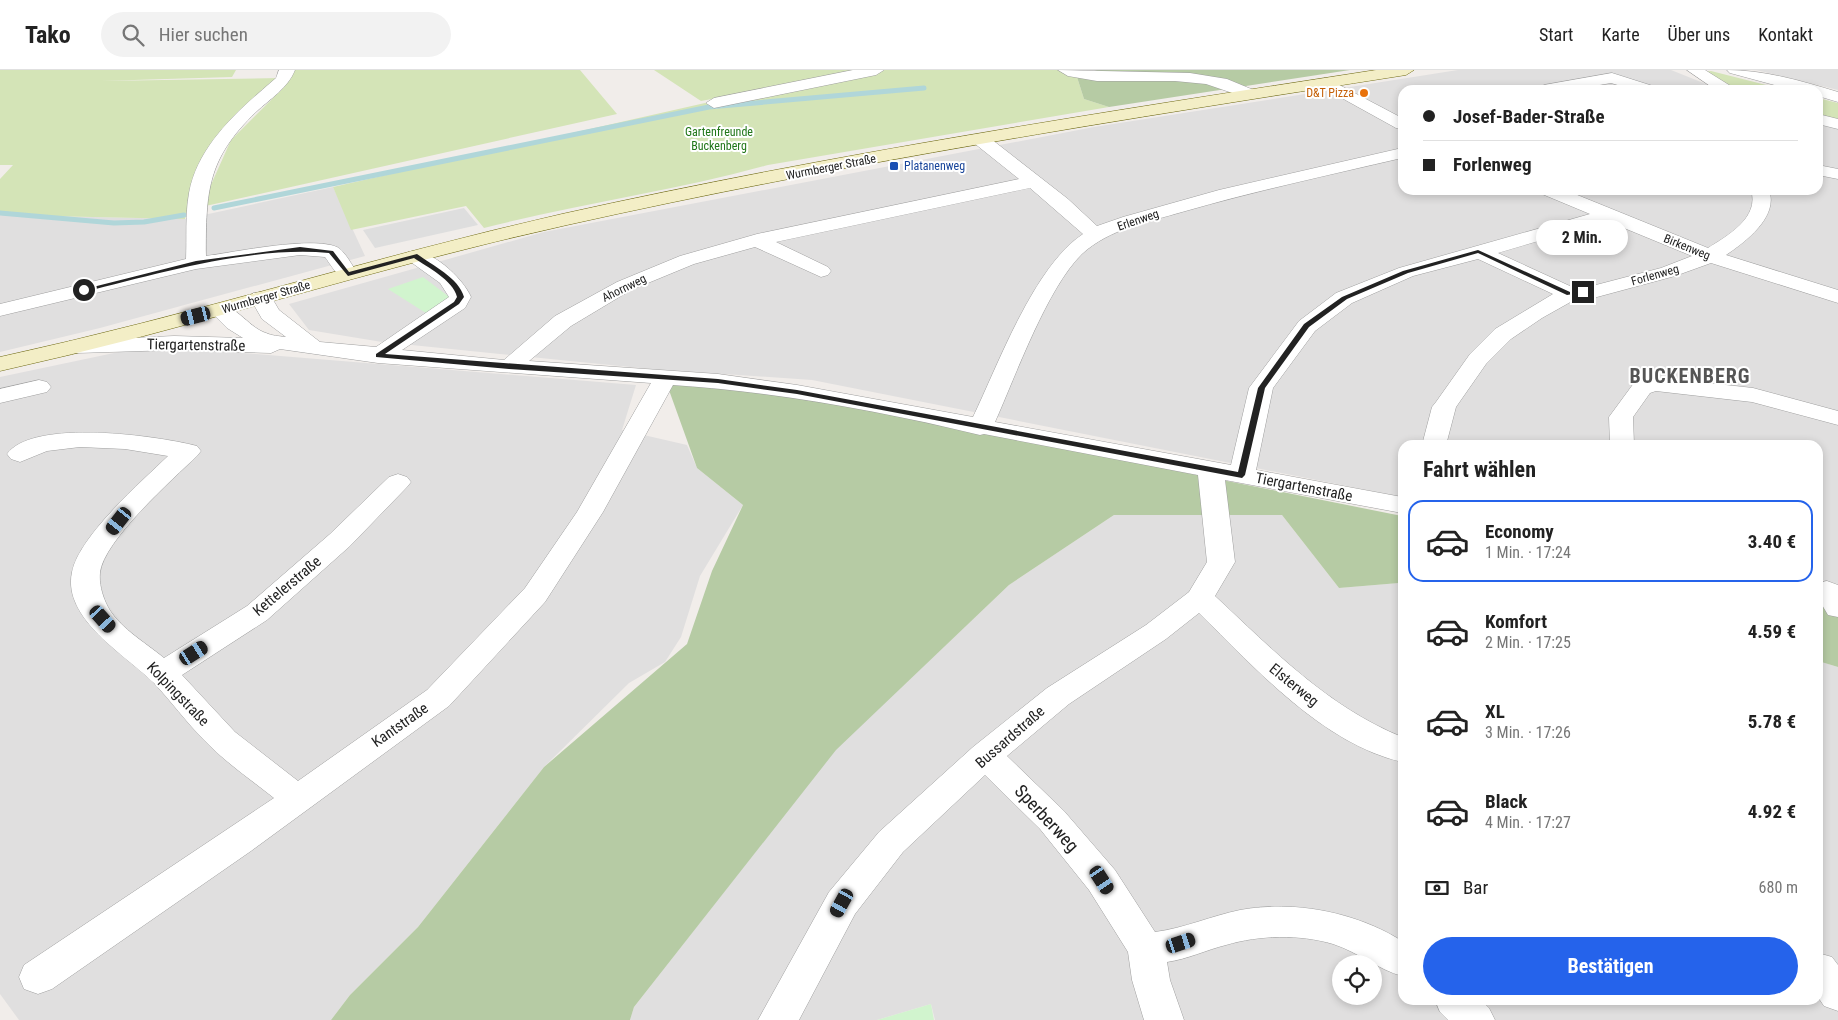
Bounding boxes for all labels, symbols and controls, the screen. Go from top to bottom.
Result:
search box [101,12,451,57]
text: Tako [25,21,71,49]
icon: search [119,21,147,49]
text: Hier suchen [159,23,248,46]
text: Start [1539,24,1573,45]
text: Karte [1601,24,1640,45]
text: Über uns [1668,24,1730,45]
text: Kontakt [1758,24,1813,45]
place label: D&T Pizza [1306,86,1354,100]
marker: D&T Pizza [1358,87,1370,99]
text: Josef-Bader-Straße [1453,105,1605,128]
park label: Gartenfreunde Buckenberg [685,125,753,153]
street label: Wurmberger Straße [785,151,878,183]
text: Forlenweg [1453,153,1532,176]
place label: Platanenweg [904,159,965,173]
marker: Platanenweg [888,160,900,172]
street label: Erlenweg [1115,206,1161,234]
callout: 2 Min. [1537,220,1629,254]
text: 2 Min. [1562,228,1602,247]
street label: Birkenweg [1662,231,1712,263]
street label: Forlenweg [1630,262,1680,288]
street label: Ahornweg [600,271,649,305]
street label: Wurmberger Straße [220,278,312,316]
route start [73,279,95,301]
route end [1572,281,1594,303]
car [179,305,212,327]
street label: Tiergartenstraße [147,335,245,355]
district label: BUCKENBERG [1630,364,1750,388]
text: Fahrt wählen [1423,457,1536,482]
street label: Tiergartenstraße [1254,469,1354,505]
car [103,505,134,537]
icon: car [1425,519,1470,564]
text: Economy [1485,520,1554,543]
text: 3.40 € [1748,530,1796,553]
text: 1 Min. · 17:24 [1485,543,1571,562]
street label: Kettelerstraße [249,552,325,620]
car [87,603,118,635]
icon: car [1425,609,1470,654]
text: Komfort [1485,610,1547,633]
text: 4.59 € [1748,620,1796,643]
text: 2 Min. · 17:25 [1485,633,1571,652]
car [177,639,210,667]
street label: Kolpingstraße [143,658,213,730]
street label: Elsterweg [1266,660,1322,710]
street label: Kantstraße [368,699,432,751]
icon: car [1425,699,1470,744]
text: XL [1485,700,1505,723]
street label: Bussardstraße [972,702,1048,772]
text: 5.78 € [1748,710,1796,733]
text: 3 Min. · 17:26 [1485,723,1571,742]
street label: Sperberweg [1011,780,1083,856]
icon: car [1425,789,1470,834]
text: Black [1485,790,1527,813]
text: 4.92 € [1748,800,1796,823]
text: 4 Min. · 17:27 [1485,813,1571,832]
car [1087,863,1116,897]
icon: cash [1423,874,1451,902]
text: Bar [1463,876,1488,899]
text: 680 m [1759,878,1798,897]
car [828,886,855,920]
car [1164,931,1197,955]
button: Bestätigen [1423,937,1798,995]
map controls [1332,955,1382,1005]
button: locate [1332,955,1382,1005]

